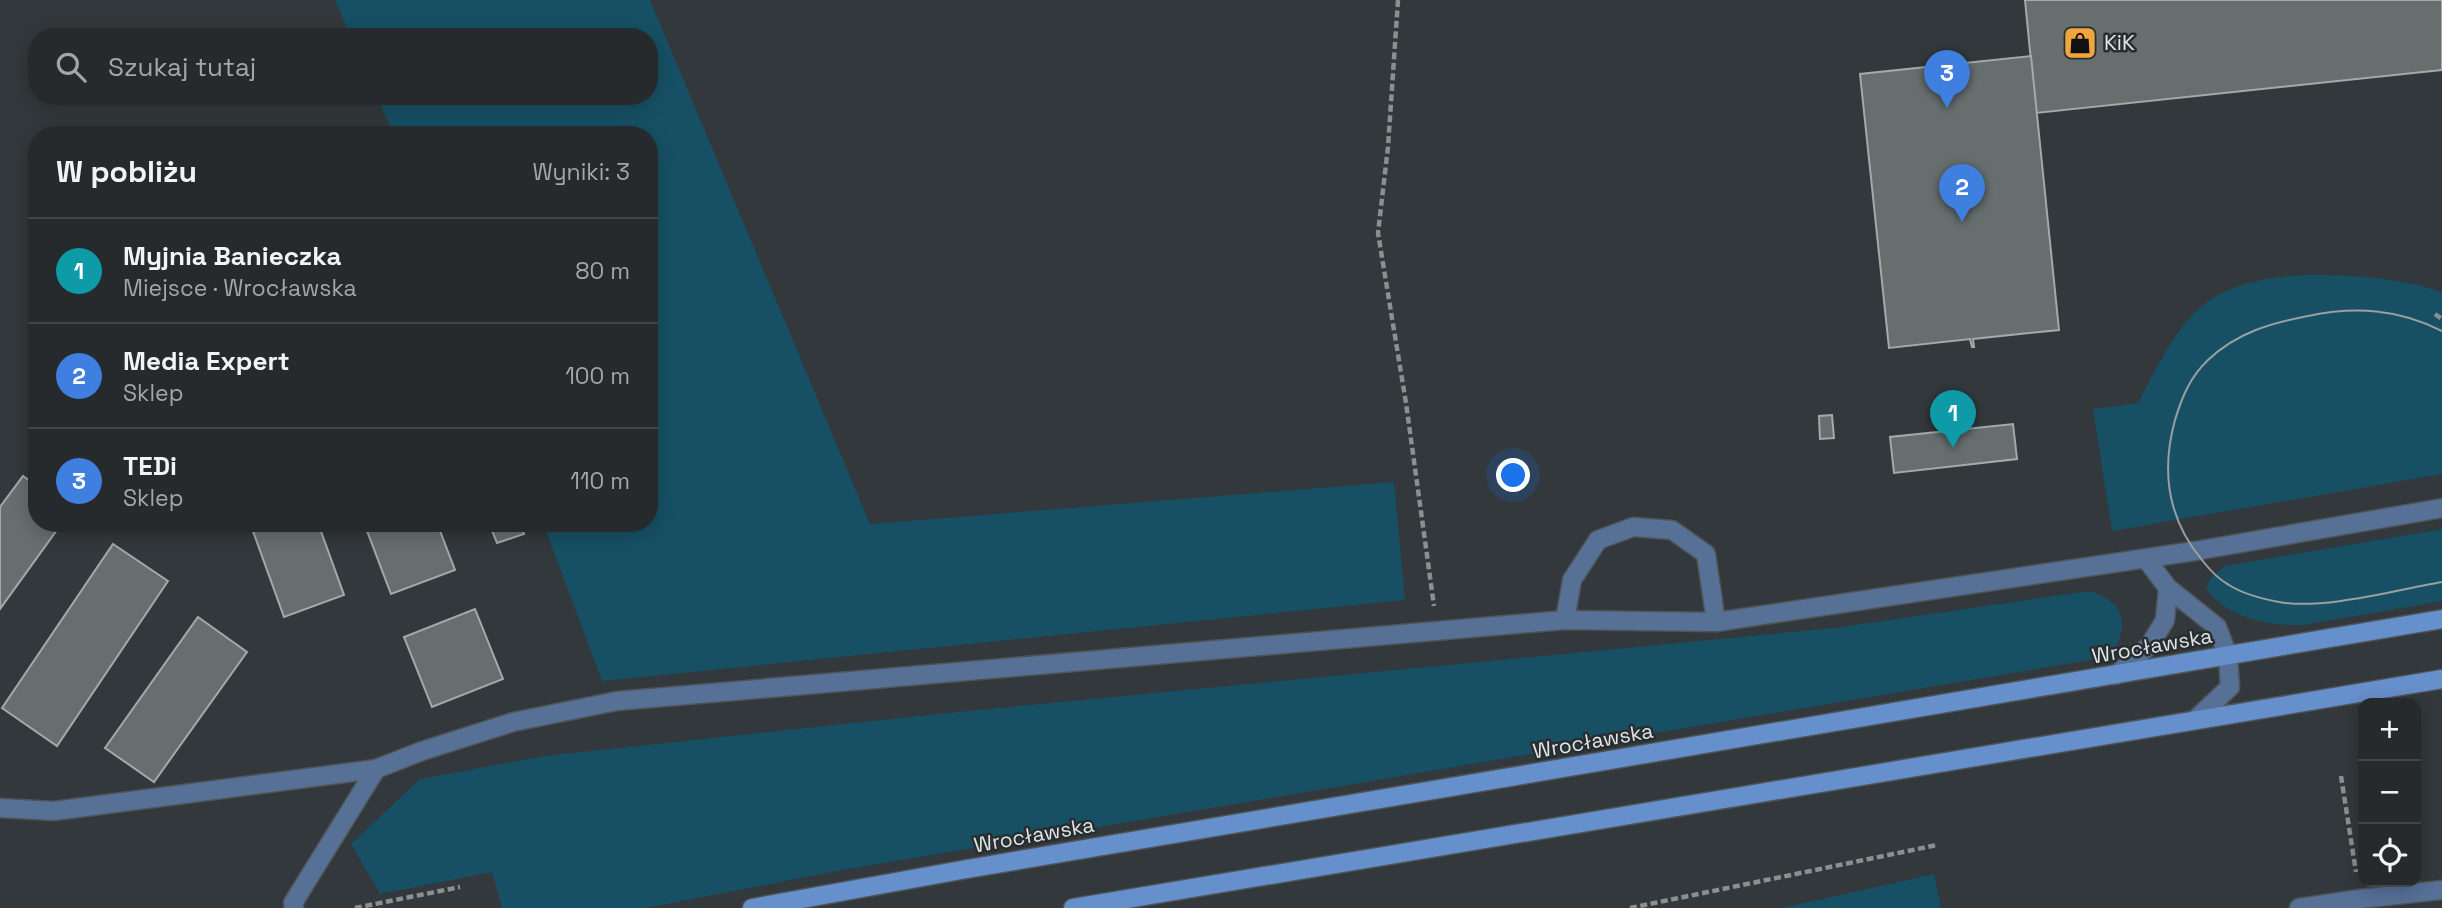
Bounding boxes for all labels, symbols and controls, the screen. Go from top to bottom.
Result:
shop icon: KiK [2061,24,2099,62]
search box [28,28,658,105]
place label: KiK [2104,29,2135,56]
icon: search [52,48,90,86]
text: Szukaj tutaj [108,50,256,84]
pin: 3 [1924,50,1970,108]
text: W pobliżu [56,152,197,191]
text: Wyniki: 3 [532,157,630,187]
pin: 2 [1939,164,1985,222]
text: Myjnia Banieczka [123,239,342,273]
text: 1 [74,256,84,286]
text: 80 m [575,256,630,286]
text: Miejsce · Wrocławska [123,273,357,303]
text: Media Expert [123,344,290,378]
text: 2 [72,361,86,391]
text: 100 m [565,361,630,391]
text: Sklep [123,378,184,408]
pin: 1 [1930,390,1976,448]
text: TEDi [123,449,177,483]
your location [1496,458,1530,492]
text: 3 [72,466,86,496]
text: 110 m [570,466,630,496]
text: Sklep [123,483,184,513]
street label: Wrocławska [2090,622,2214,669]
map controls [2358,698,2421,887]
button: + [2358,698,2421,761]
street label: Wrocławska [1531,717,1655,764]
button: − [2358,761,2421,824]
street label: Wrocławska [972,811,1096,858]
button: locate [2358,824,2421,887]

